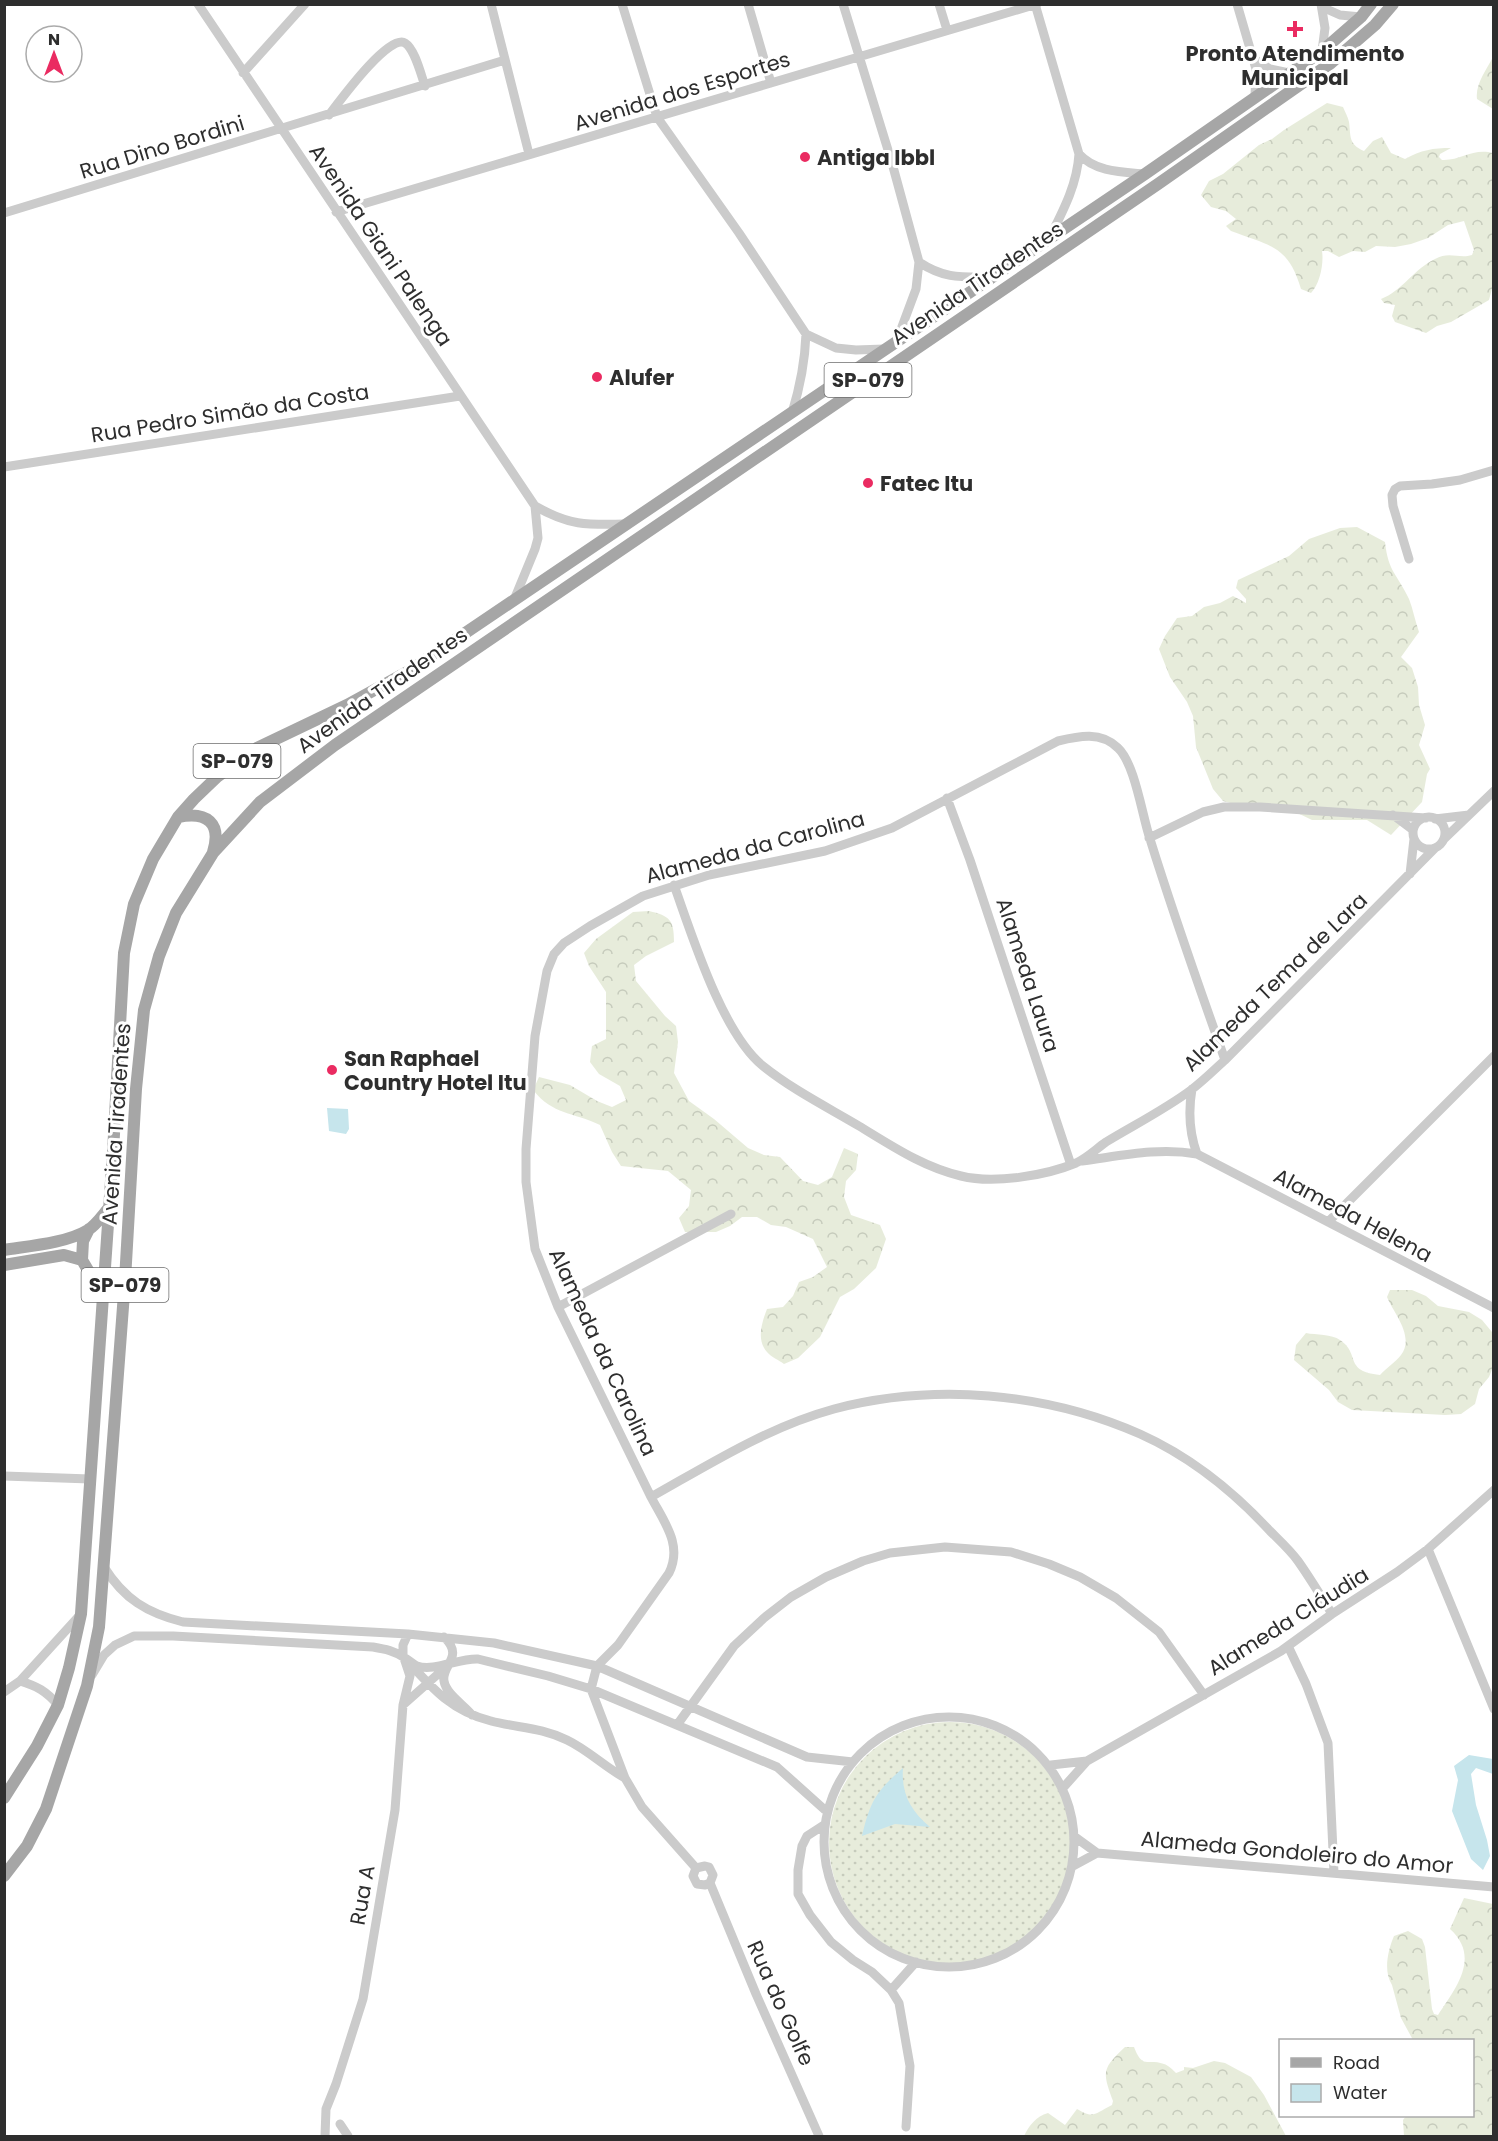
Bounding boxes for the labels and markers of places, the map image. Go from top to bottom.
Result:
marker: Pronto Atendimento Municipal [1286,20,1304,38]
place label: Pronto Atendimento Municipal [1186,39,1404,92]
place label: Antiga Ibbl [817,143,935,172]
marker: Antiga Ibbl [798,150,812,164]
place label: Alufer [609,363,674,392]
marker: Alufer [590,370,604,384]
place label: Fatec Itu [880,469,973,498]
marker: Fatec Itu [861,476,875,490]
place label: San Raphael Country Hotel Itu [344,1044,527,1097]
marker: San Raphael Country Hotel Itu [325,1063,339,1077]

